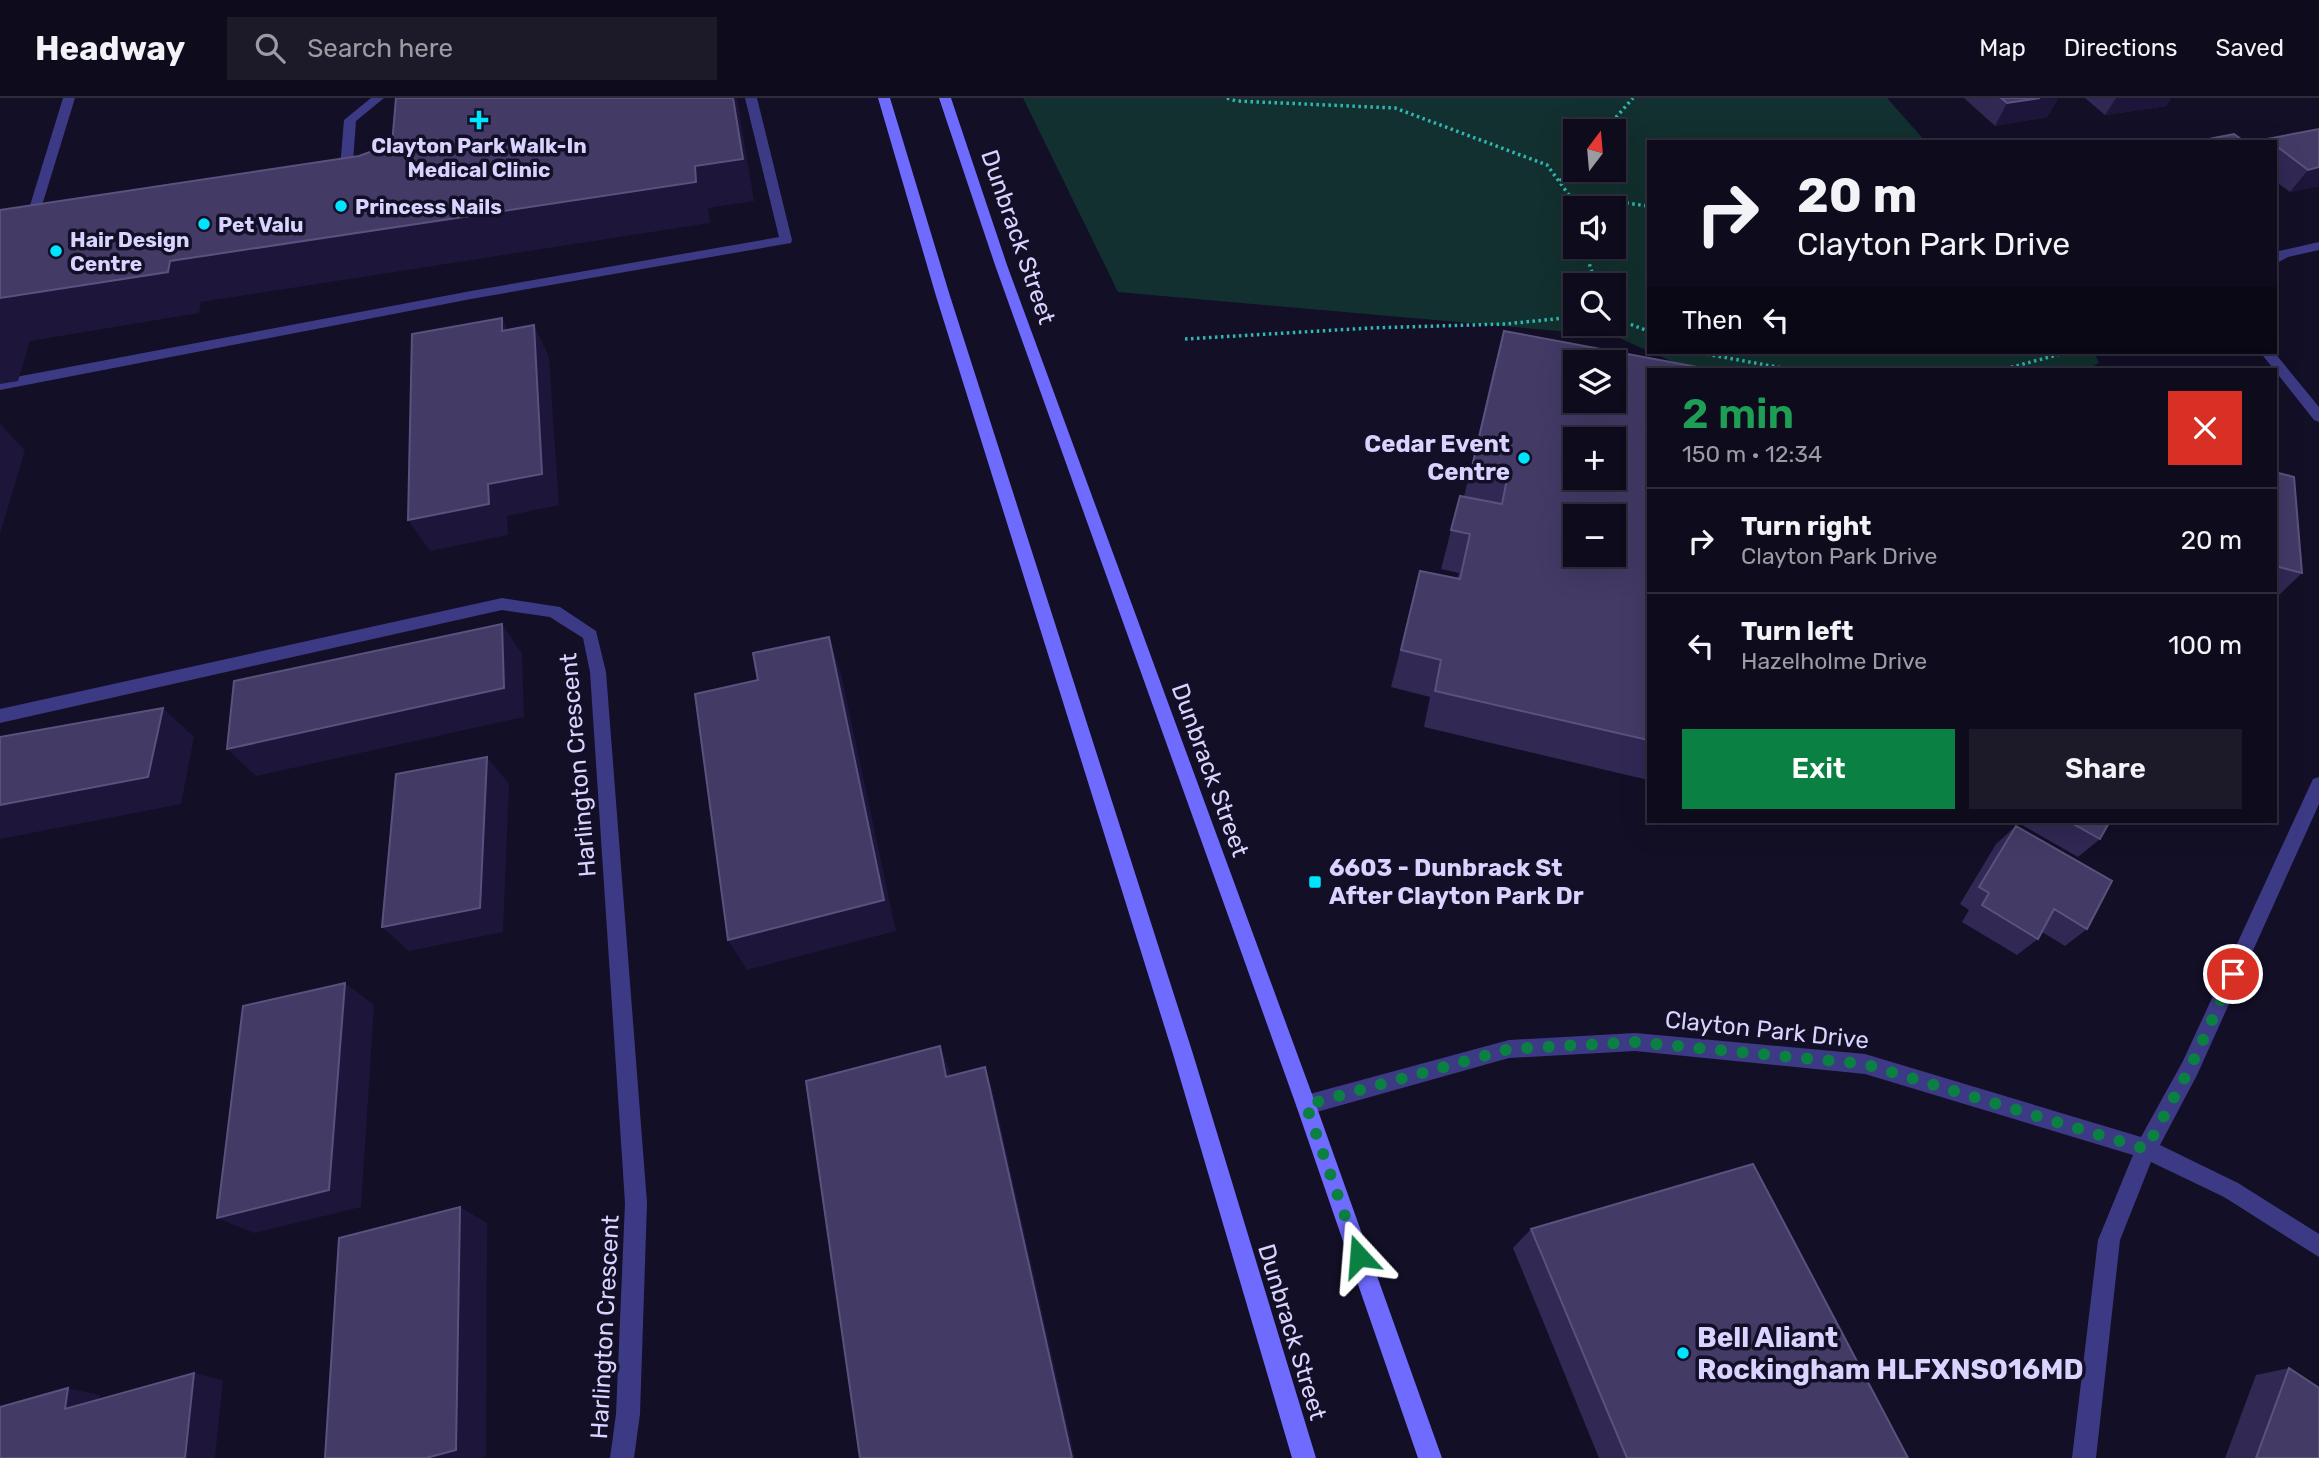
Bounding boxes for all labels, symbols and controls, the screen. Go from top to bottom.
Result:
search box [227,17,717,80]
text: Headway [35,29,185,68]
icon: search [251,29,289,67]
text: Search here [307,33,453,64]
text: Map [1979,34,2026,62]
text: Directions [2064,34,2177,62]
text: Saved [2215,34,2284,62]
marker: Clayton Park Walk-In Medical Clinic [469,110,489,130]
north arrow [1563,119,1626,182]
map controls [1563,119,1626,567]
place label: Clayton Park Walk-In Medical Clinic [371,133,587,182]
street label: Dunbrack Street [975,146,1061,328]
text: 20 m [1797,166,1918,224]
icon: right [1682,168,1773,259]
place label: Princess Nails [355,194,502,219]
button: sound [1563,196,1626,259]
marker: Princess Nails [333,198,349,214]
place label: Pet Valu [218,212,303,237]
marker: Pet Valu [196,216,212,232]
text: Clayton Park Drive [1797,225,2070,263]
place label: Hair Design Centre [70,227,190,276]
marker: Hair Design Centre [48,243,64,259]
button: search [1563,273,1626,336]
icon: left [1757,301,1795,339]
text: Then [1682,305,1743,336]
button: layers [1563,350,1626,413]
text: 2 min [1682,389,1794,439]
button: close [2168,391,2242,465]
button: + [1563,427,1626,490]
place label: Cedar Event Centre [1364,430,1510,486]
text: 150 m · 12:34 [1682,440,1822,468]
marker: Cedar Event Centre [1516,450,1532,466]
button: − [1563,504,1626,567]
text: Turn right [1741,511,1871,542]
icon: right [1682,522,1720,560]
text: 20 m [2181,525,2242,556]
text: Clayton Park Drive [1741,542,1937,570]
text: Turn left [1741,616,1853,647]
icon: left [1682,627,1720,665]
text: 100 m [2168,630,2242,661]
text: Hazelholme Drive [1741,647,1927,675]
street label: Harlington Crescent [554,652,602,878]
street label: Dunbrack Street [1166,679,1254,861]
button: Exit [1682,729,1955,809]
button: Share [1969,729,2242,809]
place label: 6603 - Dunbrack St After Clayton Park Dr [1329,854,1584,910]
marker: 6603 - Dunbrack St After Clayton Park Dr [1307,874,1323,890]
pin [2203,944,2263,1004]
icon: arrive [2214,955,2252,993]
street label: Clayton Park Drive [1664,1005,1870,1055]
street label: Harlington Crescent [585,1214,625,1440]
position arrow [1322,1219,1396,1293]
street label: Dunbrack Street [1252,1241,1332,1423]
place label: Bell Aliant Rockingham HLFXNS016MD [1697,1321,2084,1386]
marker: Bell Aliant Rockingham HLFXNS016MD [1675,1345,1691,1361]

